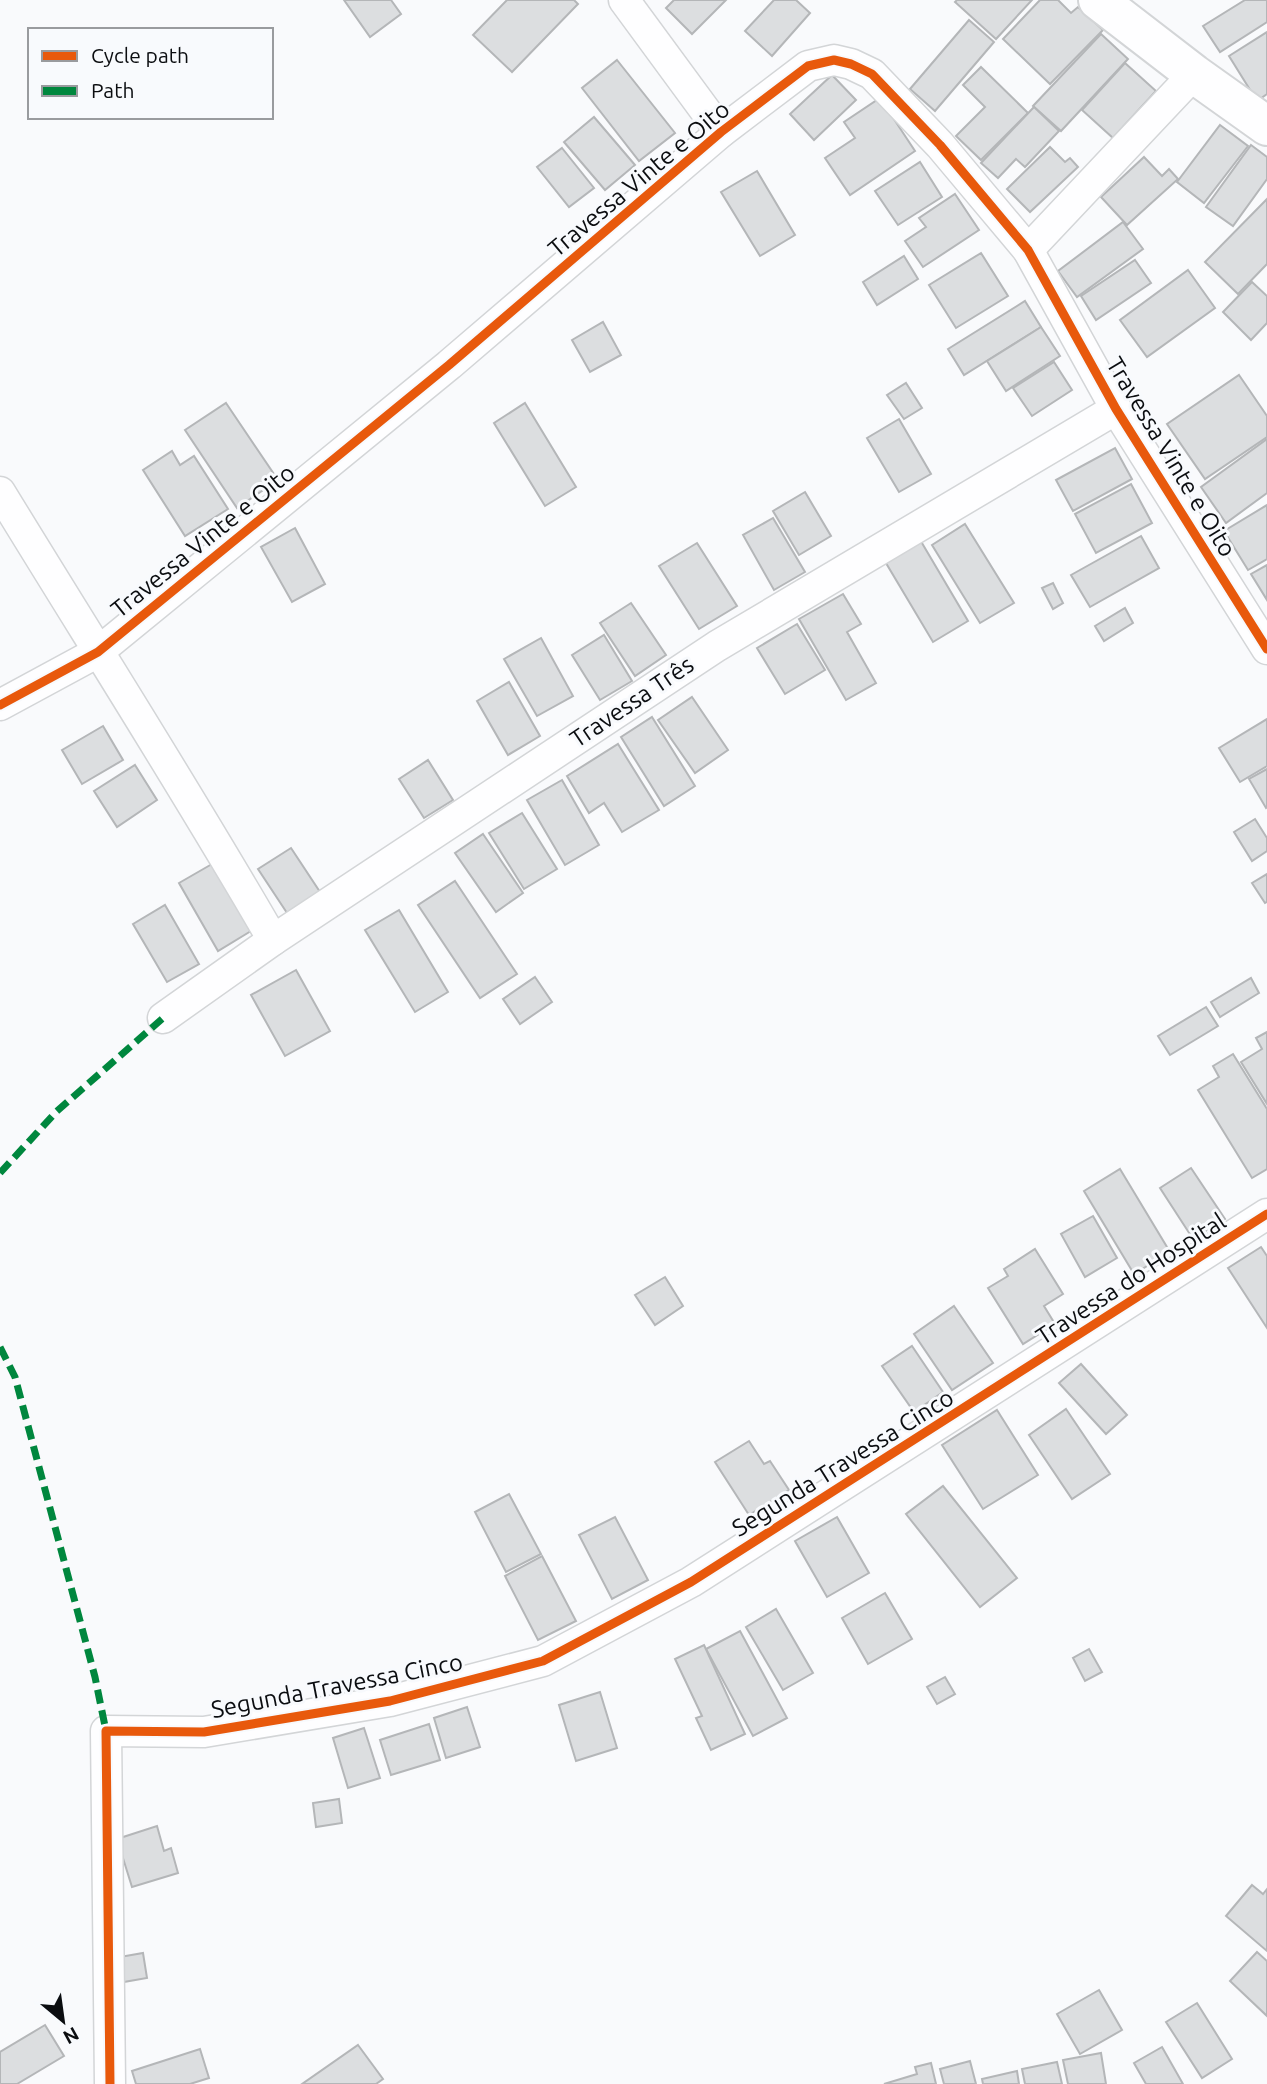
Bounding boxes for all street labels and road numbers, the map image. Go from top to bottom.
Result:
street label: Travessa Vinte e Oito [543,95,735,262]
street label: Travessa Vinte e Oito [1101,352,1242,561]
street label: Travessa Vinte e Oito [106,458,300,623]
street label: Travessa Três [565,650,698,753]
street label: Travessa do Hospital [1031,1207,1230,1350]
street label: Segunda Travessa Cinco [727,1383,958,1542]
street label: Segunda Travessa Cinco [209,1648,465,1723]

